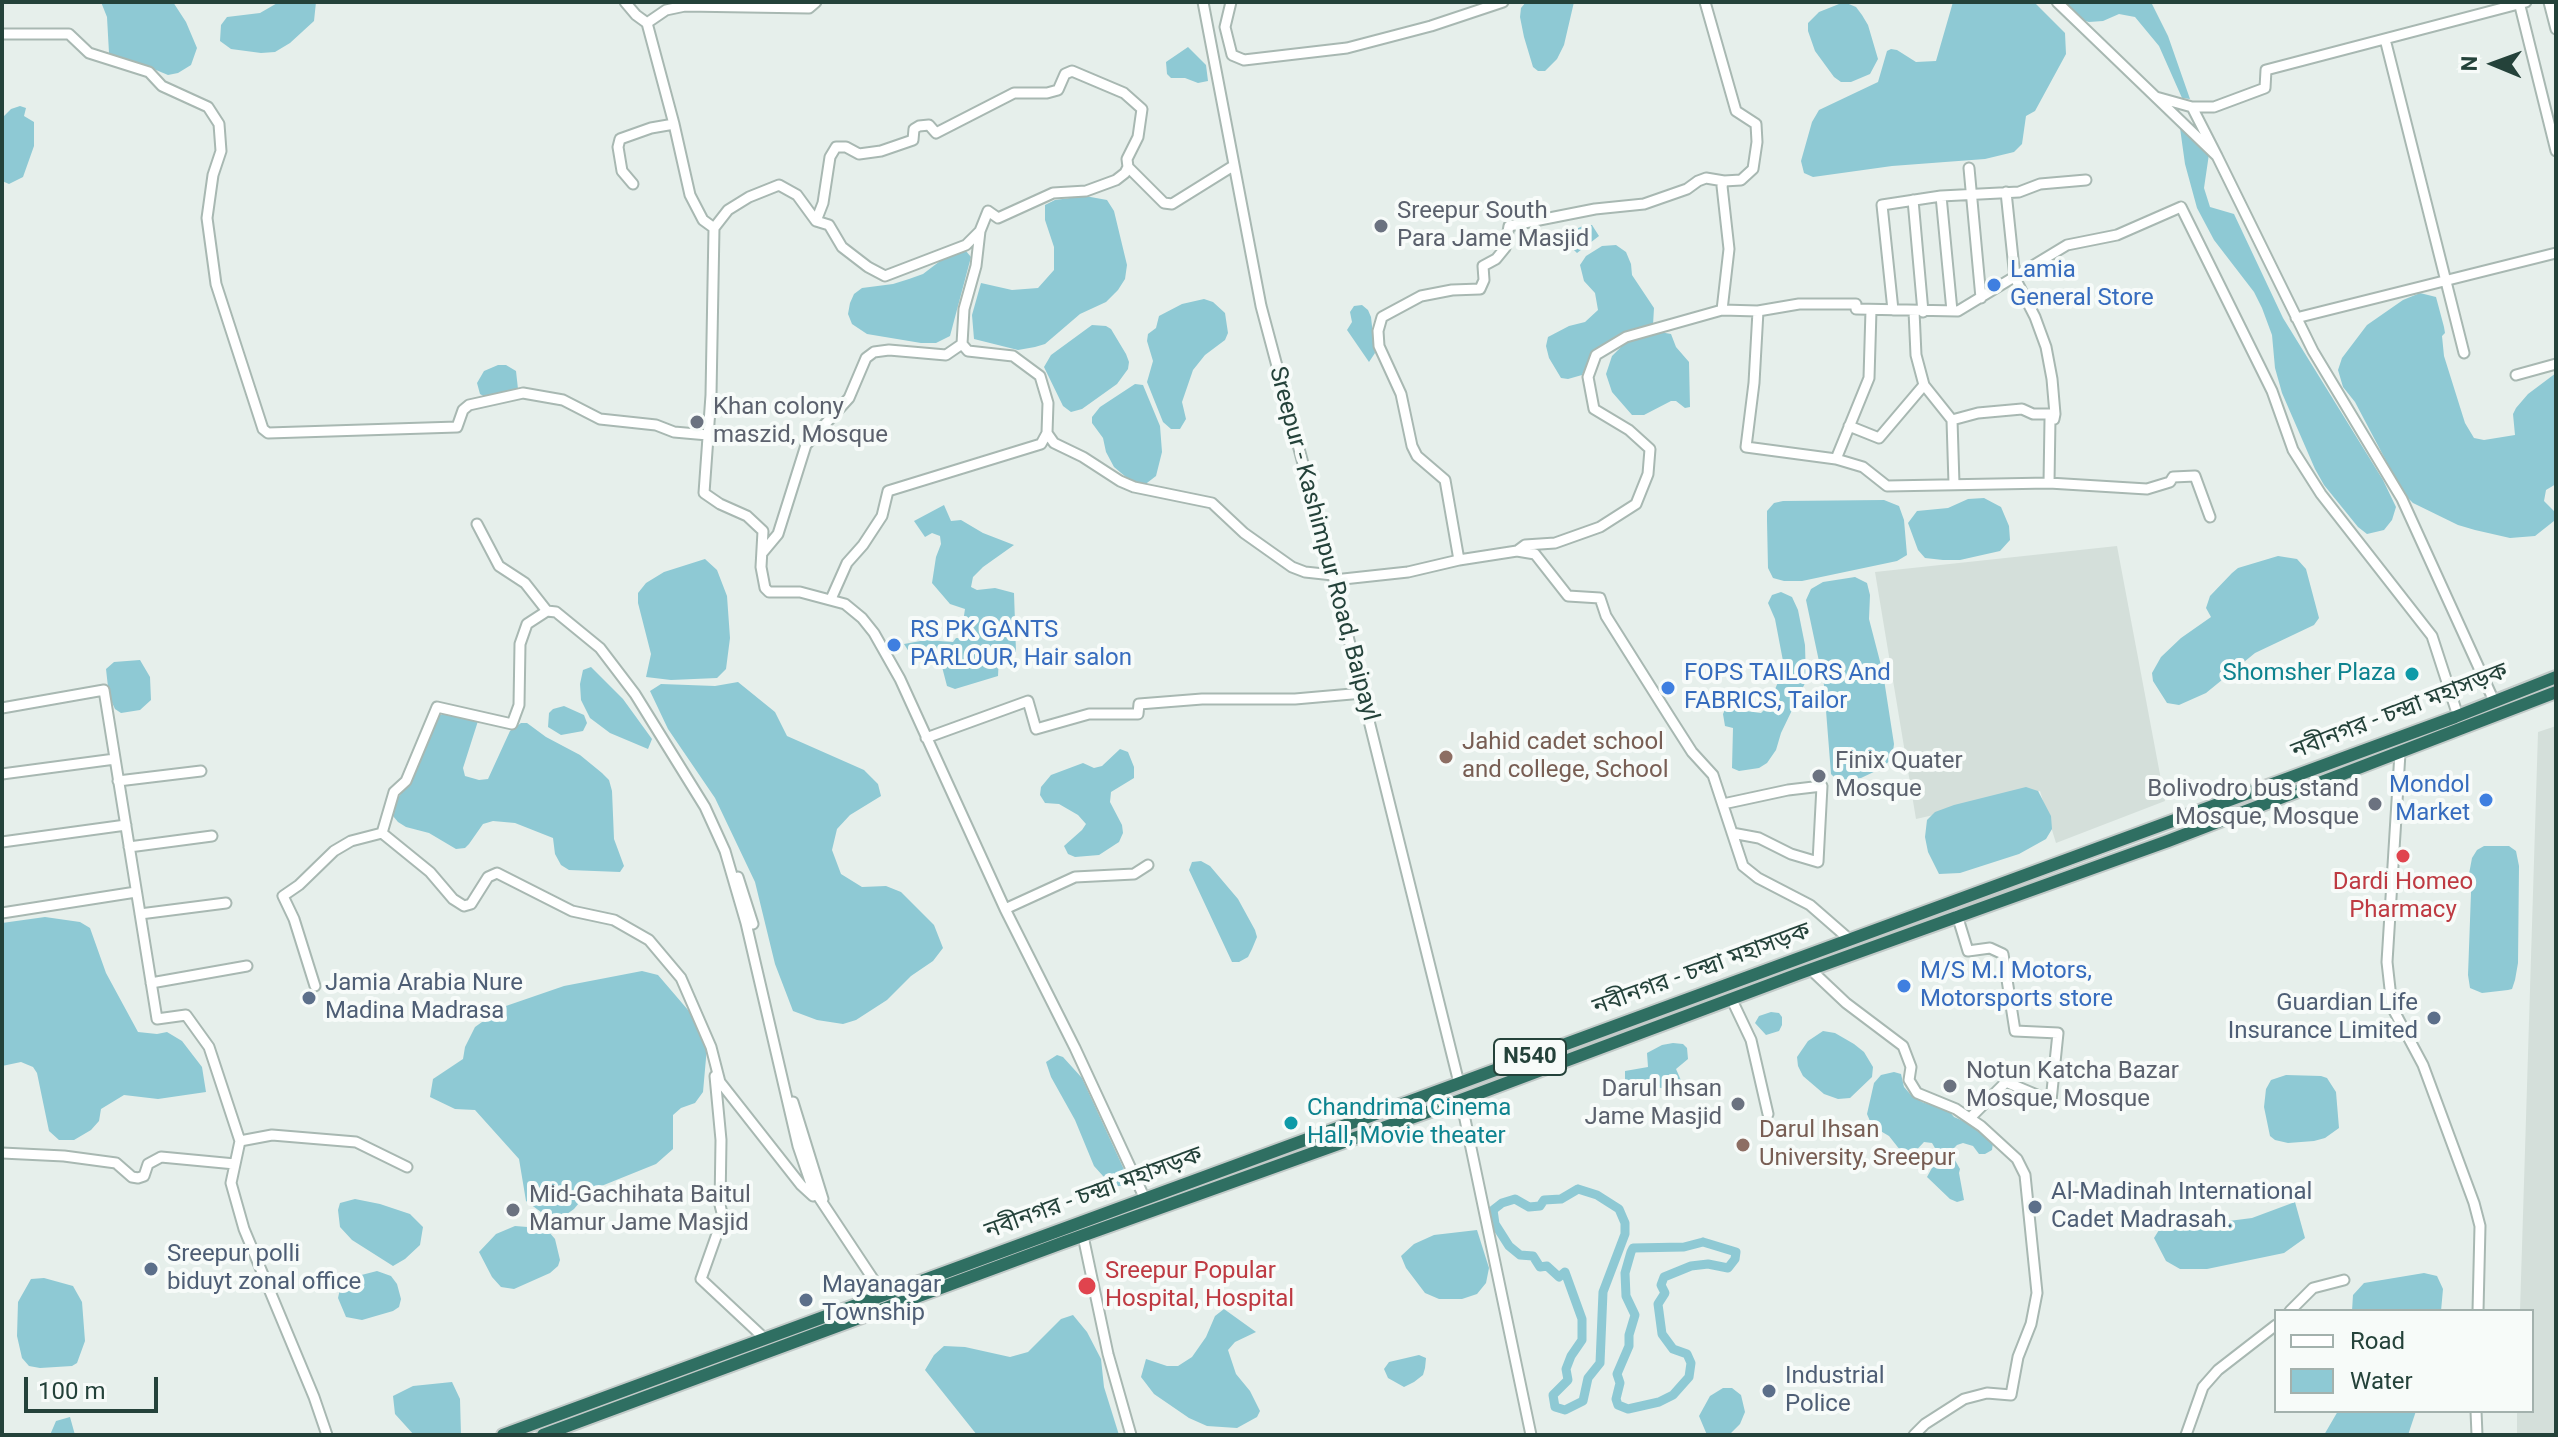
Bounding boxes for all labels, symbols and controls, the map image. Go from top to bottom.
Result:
north arrow [2454,24,2534,104]
text: N [2457,56,2482,72]
place label: Sreepur South Para Jame Masjid [1397,198,1589,254]
marker: Sreepur South Para Jame Masjid [1372,217,1390,235]
place label: Lamia General Store [2010,257,2154,313]
marker: Lamia General Store [1985,276,2003,294]
street label: Sreepur - Kashimpur Road, Baipayl [1262,364,1384,724]
place label: Khan colony maszid, Mosque [713,394,888,450]
marker: Khan colony maszid, Mosque [688,413,706,431]
place label: RS PK GANTS PARLOUR, Hair salon [910,617,1132,673]
marker: RS PK GANTS PARLOUR, Hair salon [885,636,903,654]
street label: নবীনগর - চন্দ্রা মহাসড়ক [2288,657,2512,767]
place label: FOPS TAILORS And FABRICS, Tailor [1684,660,1891,716]
place label: Shomsher Plaza [2222,660,2396,688]
marker: Shomsher Plaza [2403,665,2421,683]
marker: FOPS TAILORS And FABRICS, Tailor [1659,679,1677,697]
place label: Jahid cadet school and college, School [1462,729,1669,785]
marker: Jahid cadet school and college, School [1437,748,1455,766]
place label: Finix Quater Mosque [1835,748,1963,804]
marker: Finix Quater Mosque [1810,767,1828,785]
place label: Mondol Market [2389,772,2470,828]
place label: Bolivodro bus stand Mosque, Mosque [2147,776,2359,832]
marker: Mondol Market [2477,791,2495,809]
marker: Bolivodro bus stand Mosque, Mosque [2366,795,2384,813]
marker: Dardi Homeo Pharmacy [2394,847,2412,865]
place label: Dardi Homeo Pharmacy [2333,869,2473,925]
street label: নবীনগর - চন্দ্রা মহাসড়ক [1589,917,1815,1023]
place label: M/S M.I Motors, Motorsports store [1920,958,2113,1014]
place label: Jamia Arabia Nure Madina Madrasa [325,970,523,1026]
marker: M/S M.I Motors, Motorsports store [1895,977,1913,995]
marker: Jamia Arabia Nure Madina Madrasa [300,989,318,1007]
place label: Guardian Life Insurance Limited [2228,990,2418,1046]
marker: Guardian Life Insurance Limited [2425,1009,2443,1027]
road number: N540 [1494,1039,1566,1075]
place label: Notun Katcha Bazar Mosque, Mosque [1966,1058,2179,1114]
place label: Darul Ihsan Jame Masjid [1584,1076,1722,1132]
marker: Notun Katcha Bazar Mosque, Mosque [1941,1077,1959,1095]
place label: Chandrima Cinema Hall, Movie theater [1307,1095,1511,1151]
marker: Darul Ihsan Jame Masjid [1729,1095,1747,1113]
marker: Chandrima Cinema Hall, Movie theater [1282,1114,1300,1132]
place label: Darul Ihsan University, Sreepur [1759,1117,1955,1173]
marker: Darul Ihsan University, Sreepur [1734,1136,1752,1154]
street label: নবীনগর - চন্দ্রা মহাসড়ক [981,1141,1207,1247]
place label: Al-Madinah International Cadet Madrasah. [2051,1179,2312,1235]
place label: Mid-Gachihata Baitul Mamur Jame Masjid [529,1182,751,1238]
marker: Al-Madinah International Cadet Madrasah. [2026,1198,2044,1216]
marker: Mid-Gachihata Baitul Mamur Jame Masjid [504,1201,522,1219]
place label: Sreepur polli biduyt zonal office [167,1241,361,1297]
place label: Sreepur Popular Hospital, Hospital [1105,1258,1294,1314]
marker: Sreepur polli biduyt zonal office [142,1260,160,1278]
place label: Mayanagar Township [822,1272,941,1328]
marker: Sreepur Popular Hospital, Hospital [1076,1275,1098,1297]
marker: Mayanagar Township [797,1291,815,1309]
legend [2274,1309,2534,1413]
text: Road [2350,1327,2405,1355]
scale bar [28,1361,162,1411]
place label: Industrial Police [1785,1363,1885,1419]
text: Water [2350,1367,2413,1395]
text: 100 m [38,1377,105,1405]
marker: Industrial Police [1760,1382,1778,1400]

